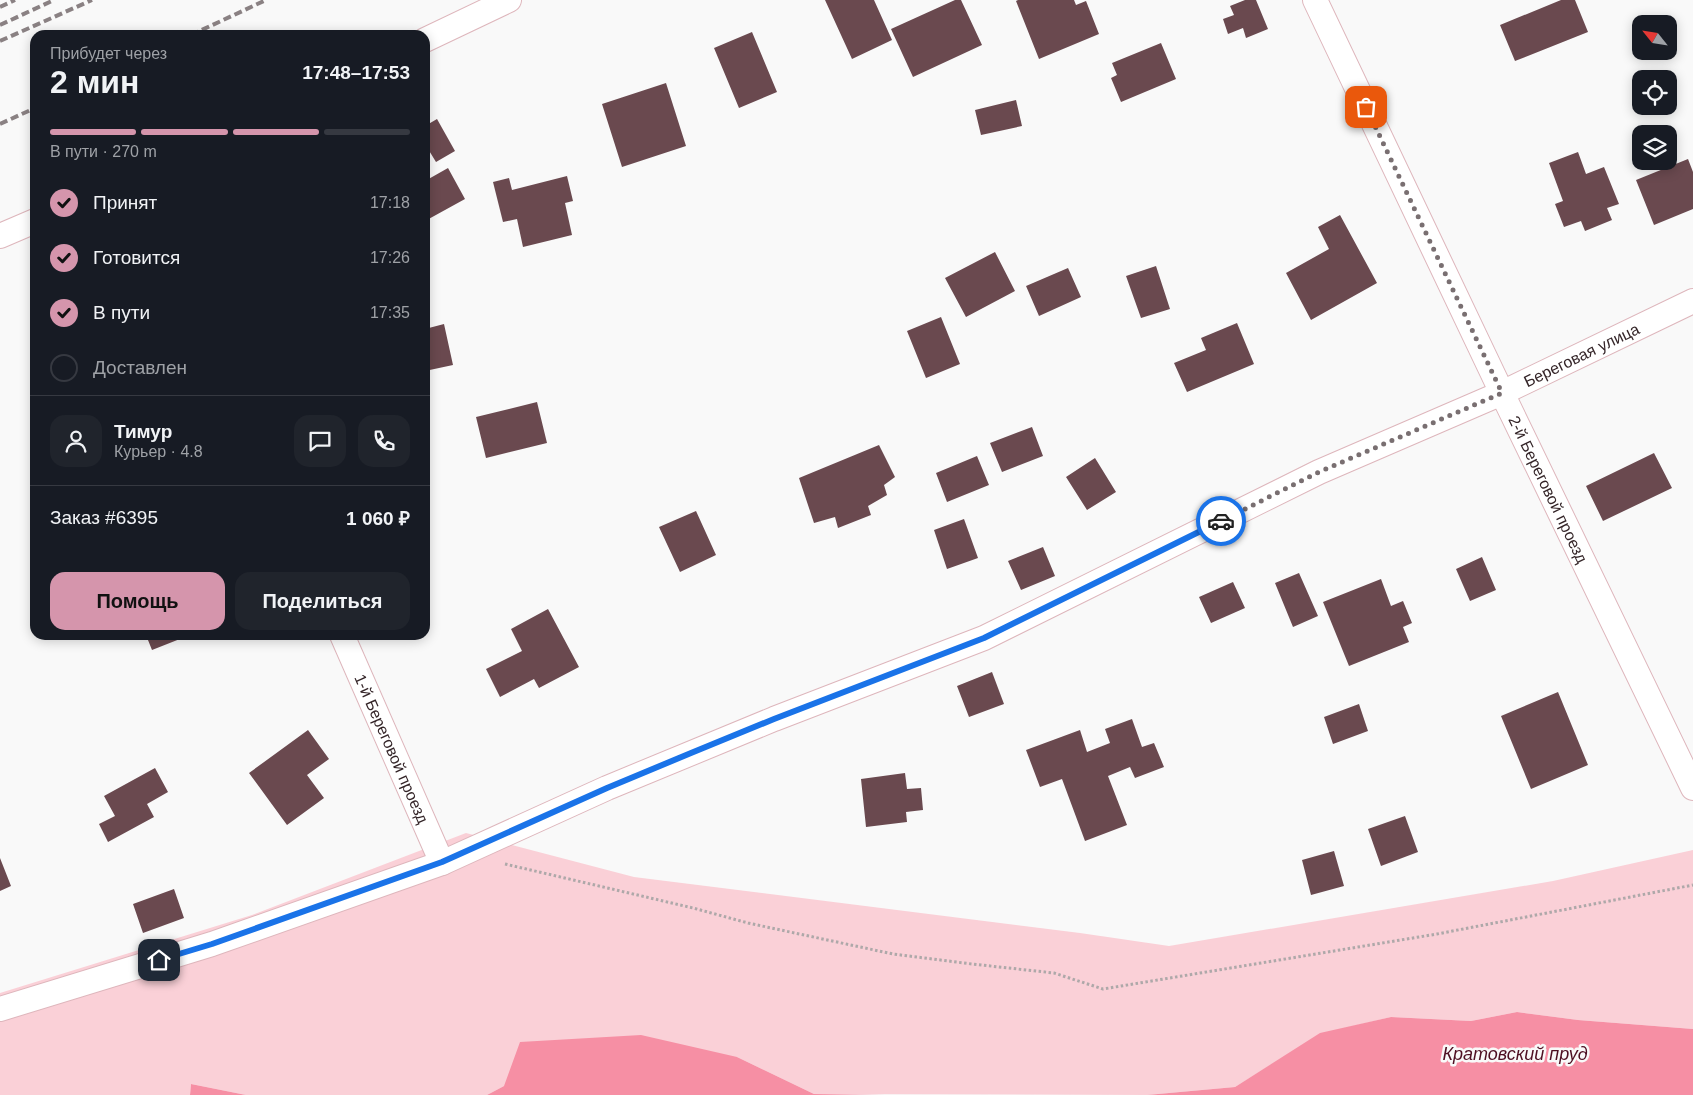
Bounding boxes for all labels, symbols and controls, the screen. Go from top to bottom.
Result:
north arrow [1632,15,1678,60]
map controls [1632,15,1677,170]
text: Прибудет через [50,45,167,62]
text: 17:48–17:53 [302,62,410,83]
text: 2 мин [50,64,139,100]
button: locate [1632,70,1677,115]
pin [1345,86,1387,128]
icon: bag [1352,93,1380,121]
button: layers [1632,125,1677,170]
text: В пути · 270 m [50,143,157,160]
icon: check [50,189,78,217]
text: Принят [93,192,157,213]
text: 17:18 [370,194,410,211]
icon: check [50,244,78,272]
text: Готовится [93,247,180,268]
text: 17:26 [370,249,410,266]
icon: check [50,299,78,327]
text: В пути [93,302,150,323]
text: 17:35 [370,304,410,321]
street label: Береговая улица [1521,320,1642,390]
text: Доставлен [93,357,187,378]
street label: 2-й Береговой проезд [1505,413,1591,566]
button: person [50,415,102,467]
button: chat [294,415,346,467]
button: phone [358,415,410,467]
text: Тимур [114,421,172,442]
text: Курьер · 4.8 [114,443,203,460]
courier [1196,496,1246,546]
text: Заказ #6395 [50,507,158,528]
icon: car [1207,507,1235,535]
text: 1 060 ₽ [346,508,410,529]
button: Помощь [50,572,225,630]
button: Поделиться [235,572,410,630]
street label: 1-й Береговой проезд [351,672,432,827]
pin [138,939,180,981]
icon: home [145,946,173,974]
water label: Кратовский пруд [1442,1044,1588,1064]

